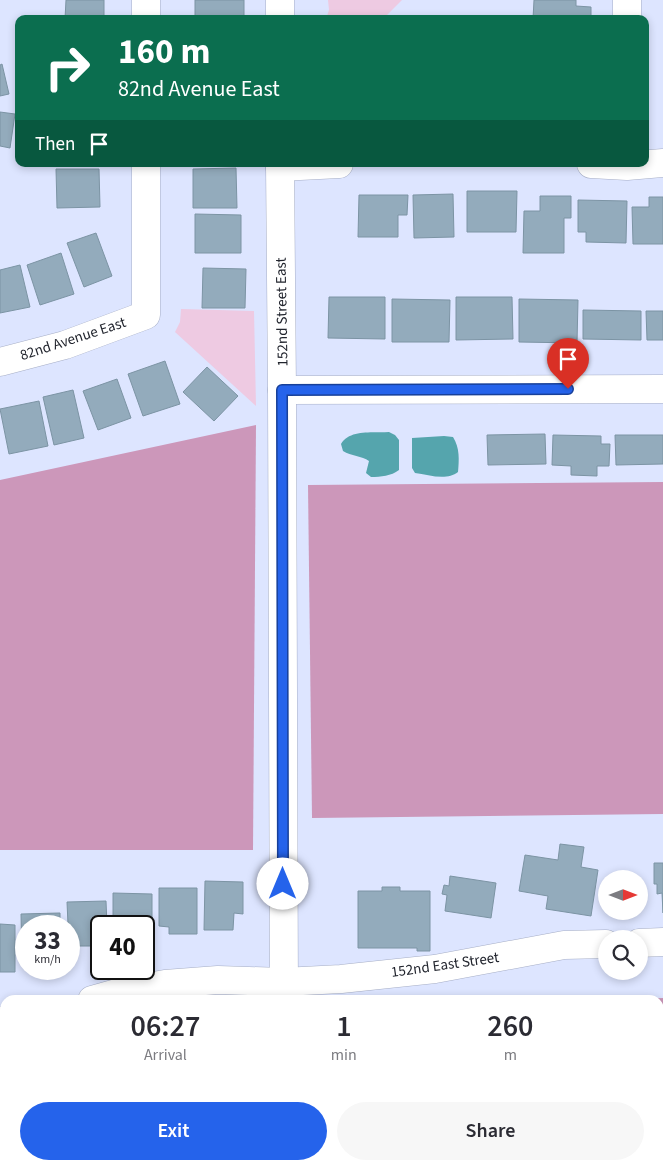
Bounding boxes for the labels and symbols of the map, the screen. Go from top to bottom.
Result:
street label: 152nd Street East [271,257,293,367]
street label: 82nd Avenue East [17,312,129,366]
pin [547,338,589,389]
position arrow [256,857,308,909]
north arrow [598,870,648,920]
speed limit sign: 40 [90,915,155,980]
street label: 152nd East Street [390,947,500,983]

